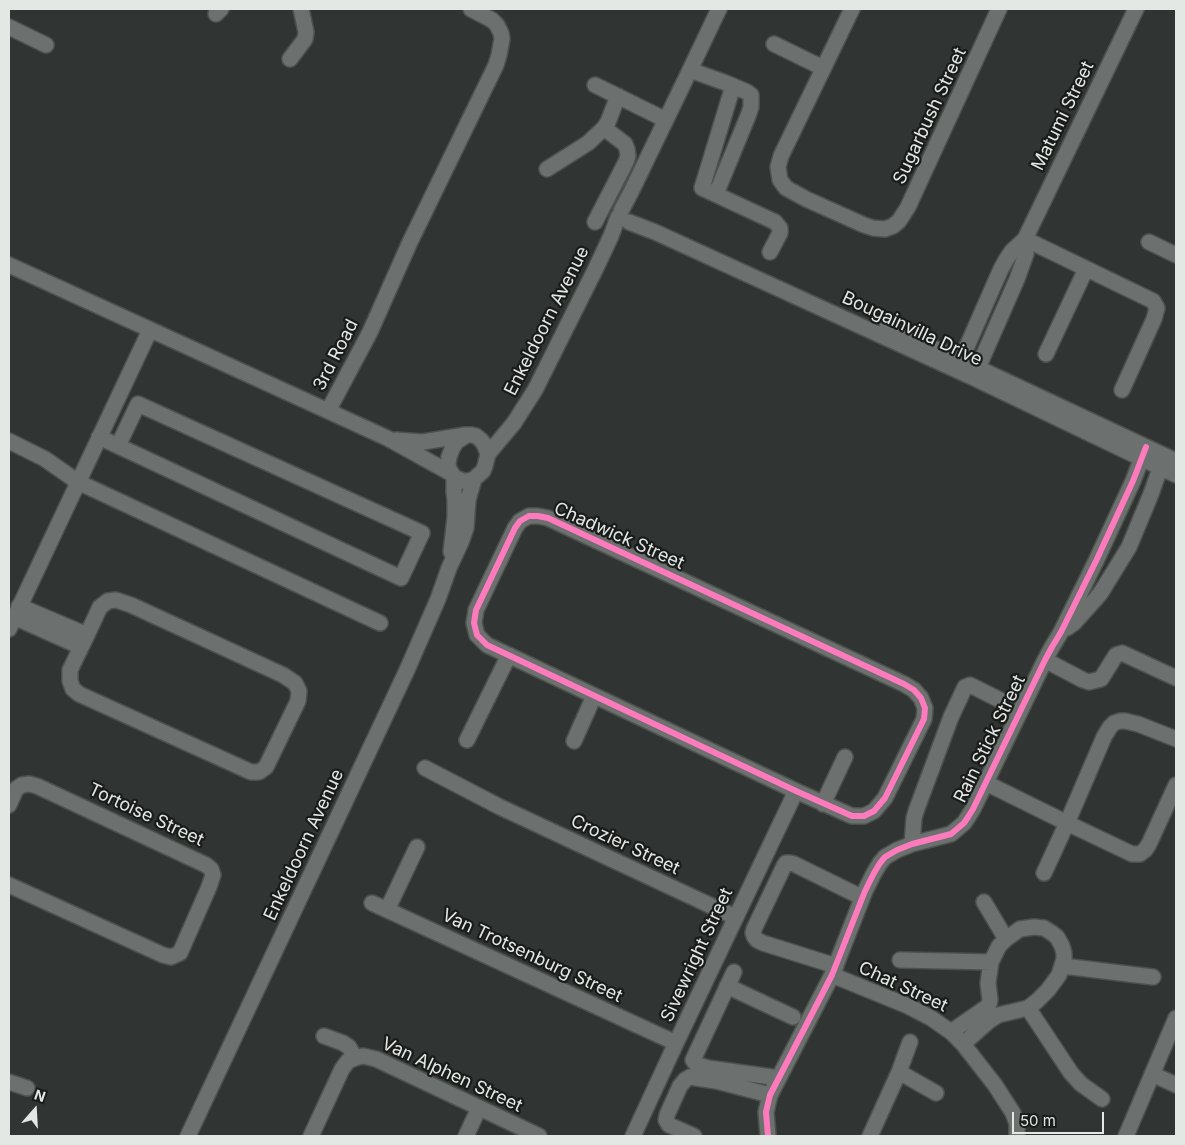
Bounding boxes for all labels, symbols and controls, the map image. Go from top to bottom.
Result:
street label: Sugarbush Street [889,44,971,188]
street label: Matumi Street [1027,58,1099,174]
street label: Enkeldoorn Avenue [500,243,594,399]
street label: Bougainvilla Drive [839,287,985,371]
street label: 3rd Road [309,316,363,394]
street label: Chadwick Street [551,498,687,574]
street label: Rain Stick Street [950,672,1030,806]
street label: Enkeldoorn Avenue [259,766,349,924]
street label: Tortoise Street [85,779,207,851]
street label: Crozier Street [567,810,683,880]
street label: Sivewright Street [656,885,738,1025]
street label: Van Trotsenburg Street [438,905,626,1007]
street label: Chat Street [855,957,951,1017]
street label: Van Alphen Street [378,1033,526,1117]
north arrow [10,1085,60,1135]
text: N [32,1086,48,1105]
scale bar [1015,1102,1108,1134]
text: 50 m [1020,1111,1056,1130]

